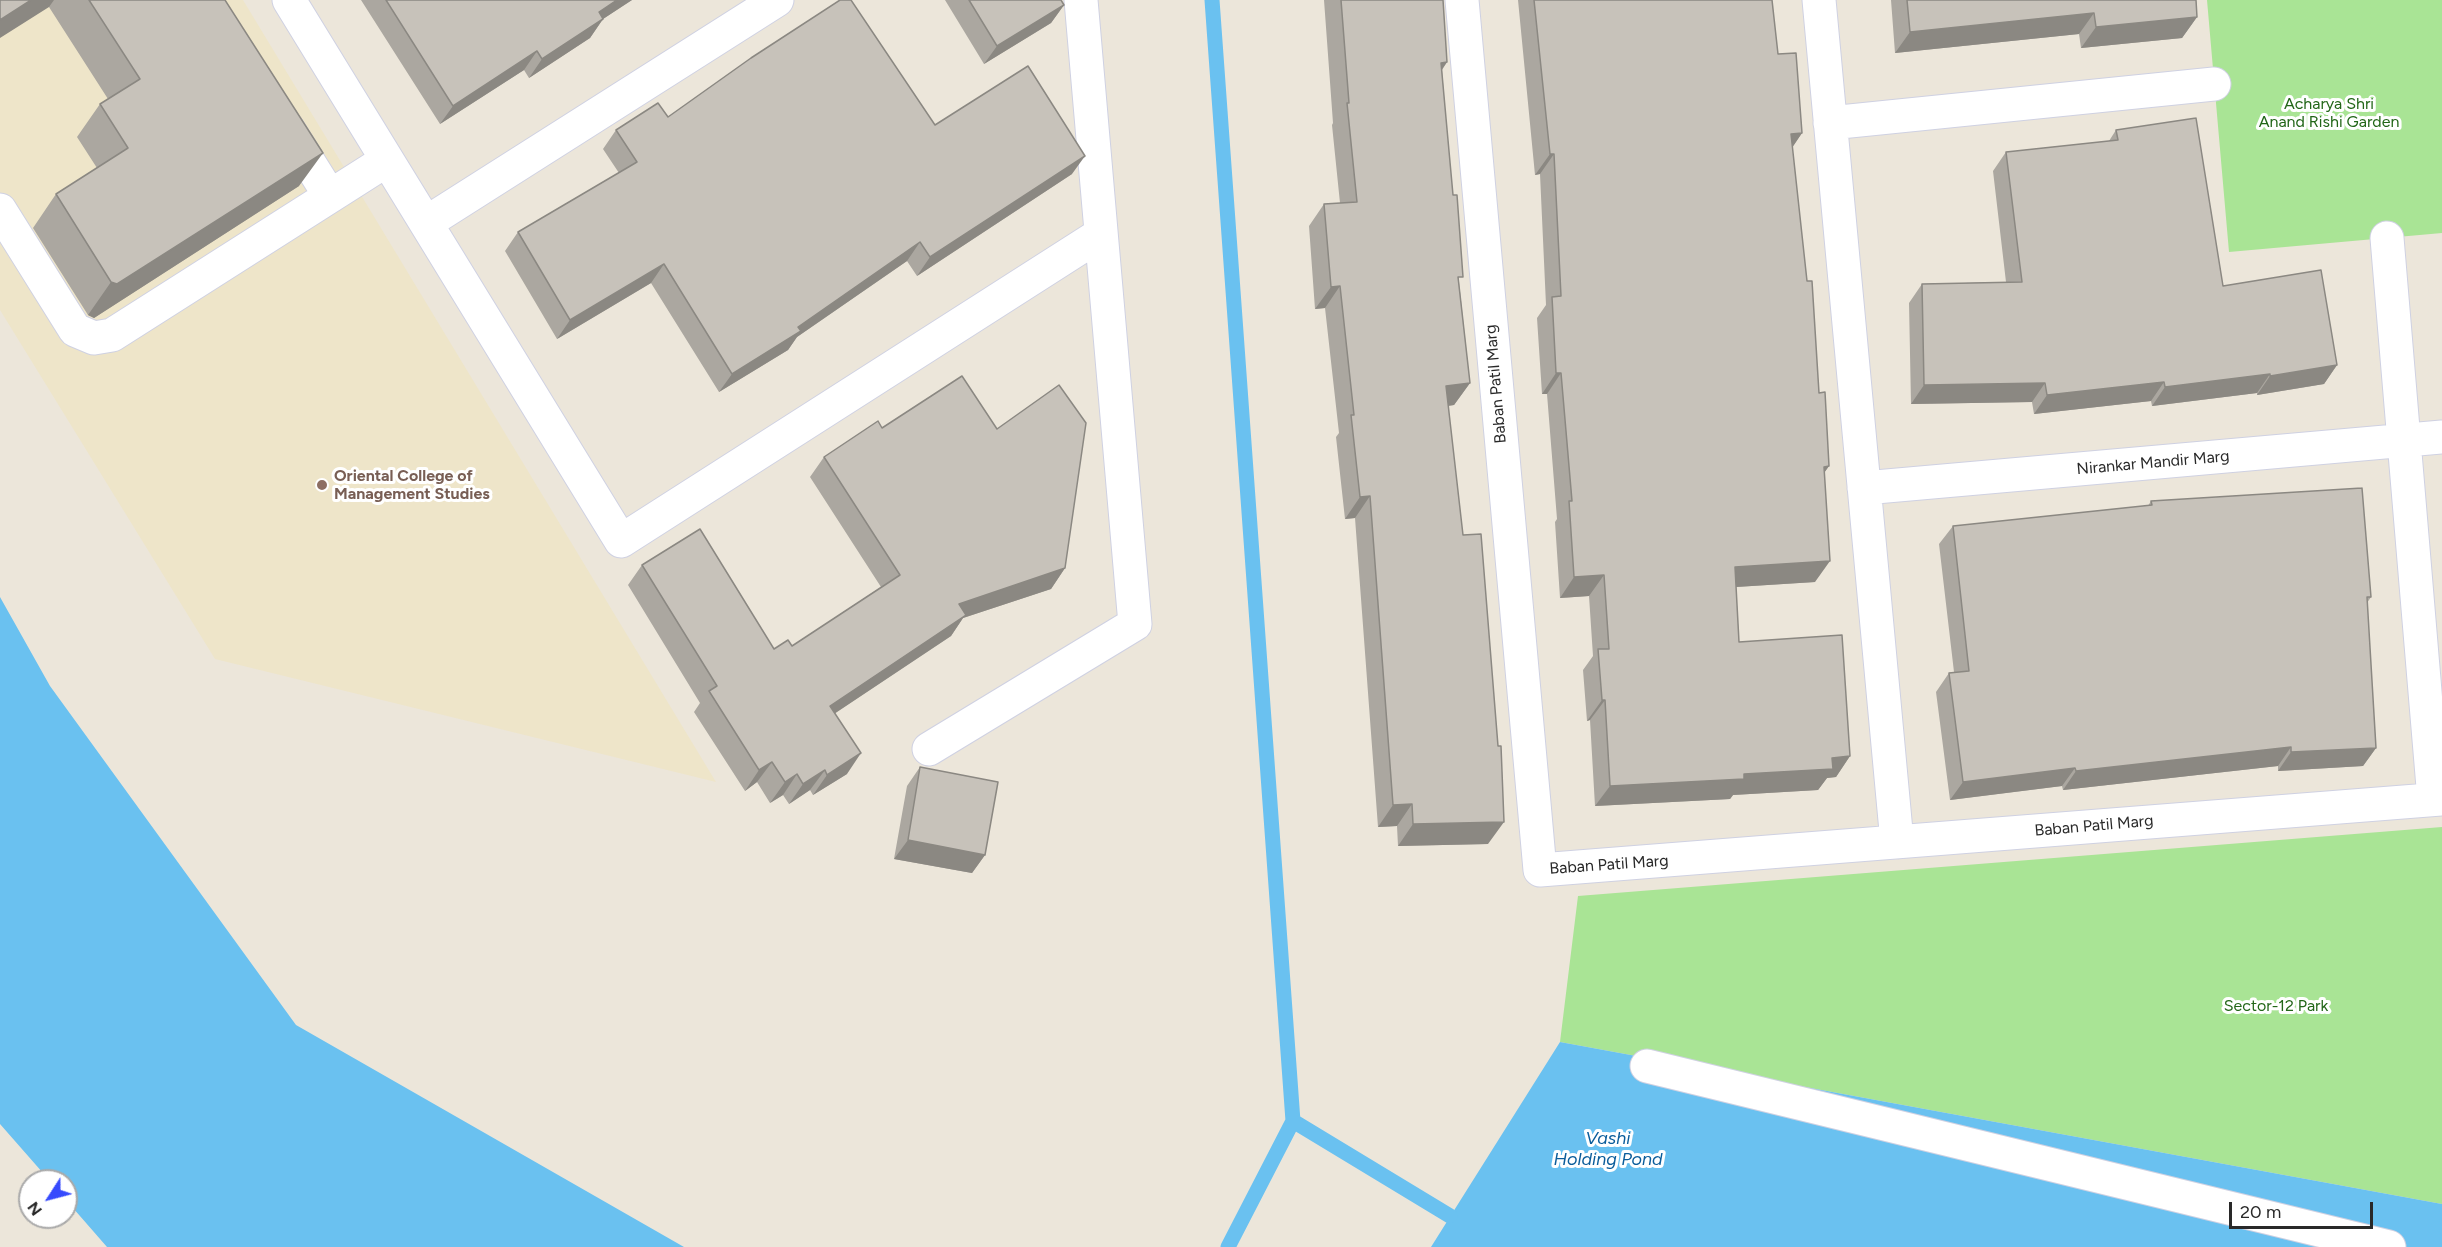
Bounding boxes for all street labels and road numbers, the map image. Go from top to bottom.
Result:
street label: Baban Patil Marg [1481,324,1511,444]
street label: Nirankar Mandir Marg [2076,447,2230,479]
street label: Baban Patil Marg [2034,811,2154,841]
street label: Baban Patil Marg [1549,851,1669,879]

